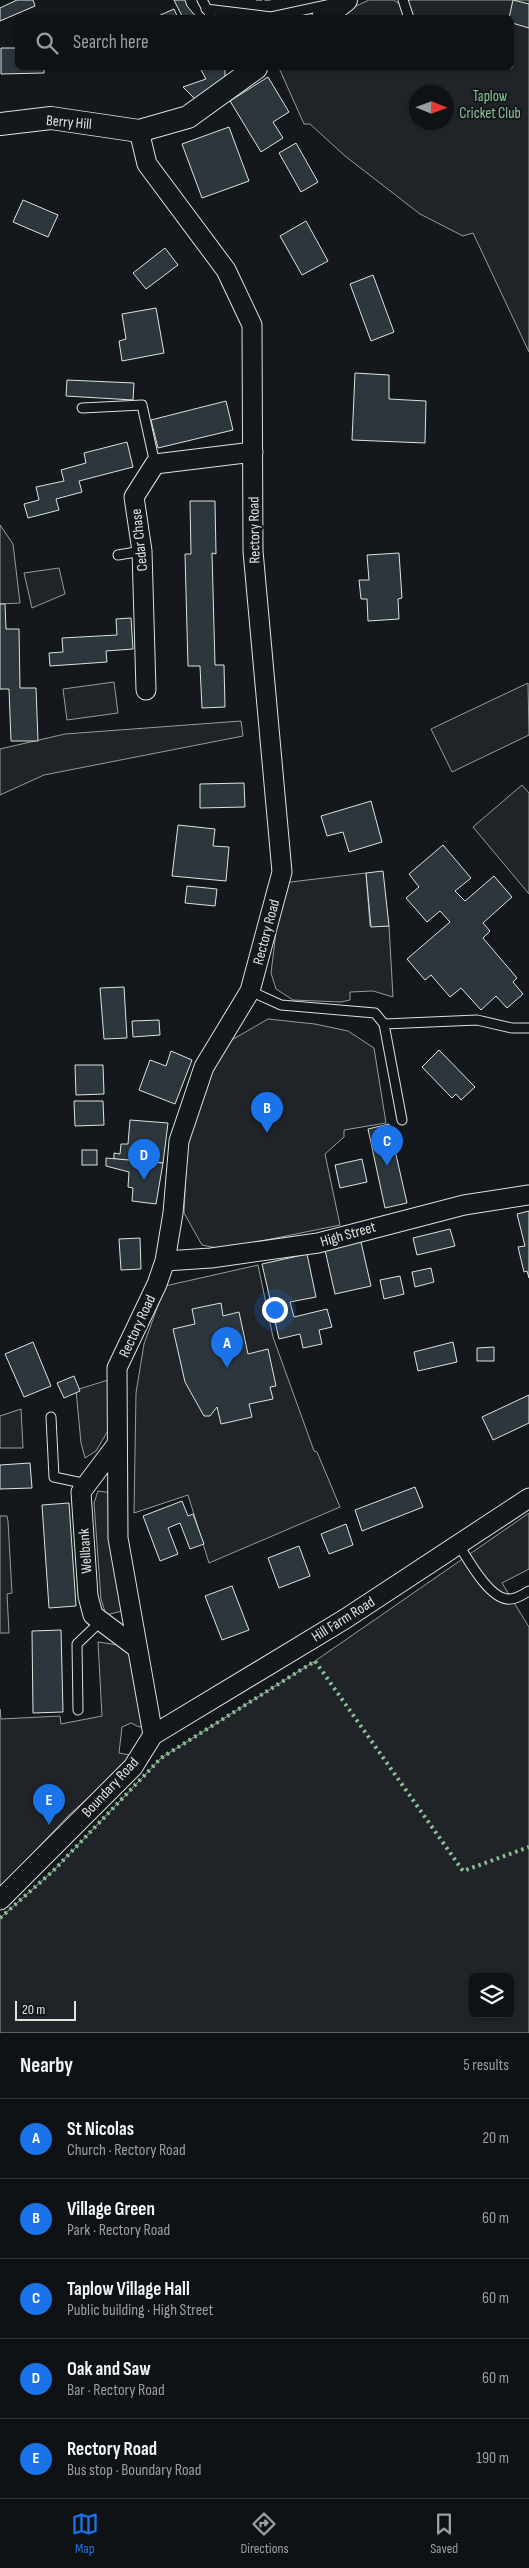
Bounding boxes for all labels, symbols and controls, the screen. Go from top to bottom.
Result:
search box [15,15,514,70]
icon: search [33,29,61,57]
text: Search here [73,31,149,54]
north arrow [409,85,454,130]
park label: Taplow Cricket Club [459,87,521,123]
street label: Berry Hill [45,111,93,134]
street label: Rectory Road [244,496,265,564]
street label: Cedar Chase [127,508,152,572]
street label: Rectory Road [249,897,284,967]
pin: B [251,1092,283,1133]
pin: C [371,1125,403,1166]
pin: D [128,1139,160,1180]
street label: High Street [318,1217,378,1251]
street label: Rectory Road [115,1292,160,1361]
your location [262,1297,288,1323]
pin: A [211,1327,243,1368]
street label: Wellbank [74,1527,97,1574]
street label: Hill Farm Road [308,1593,378,1646]
street label: Boundary Road [78,1753,143,1821]
pin: E [33,1784,65,1825]
map controls [469,1973,514,2018]
button: layers [469,1973,514,2018]
scale bar [15,1998,76,2021]
text: 20 m [22,2001,45,2018]
text: Nearby [20,2053,73,2078]
text: 5 results [463,2056,509,2075]
text: St Nicolas [67,2118,134,2141]
text: A [32,2129,40,2148]
text: 20 m [482,2129,509,2148]
text: Church · Rectory Road [67,2141,186,2160]
text: Village Green [67,2198,155,2221]
text: B [32,2209,40,2228]
text: 60 m [482,2209,509,2228]
text: Park · Rectory Road [67,2221,170,2240]
text: Taplow Village Hall [67,2278,190,2301]
text: C [32,2289,40,2308]
text: 60 m [482,2289,509,2308]
text: Public building · High Street [67,2301,213,2320]
text: Oak and Saw [67,2358,151,2381]
text: D [32,2369,40,2388]
text: 60 m [482,2369,509,2388]
text: Bar · Rectory Road [67,2381,165,2400]
text: Rectory Road [67,2438,157,2461]
text: E [33,2449,39,2468]
text: 190 m [476,2449,509,2468]
text: Bus stop · Boundary Road [67,2461,201,2480]
tab: Map [71,2510,99,2557]
tab: Directions [240,2510,289,2557]
tab: Saved [430,2510,458,2557]

